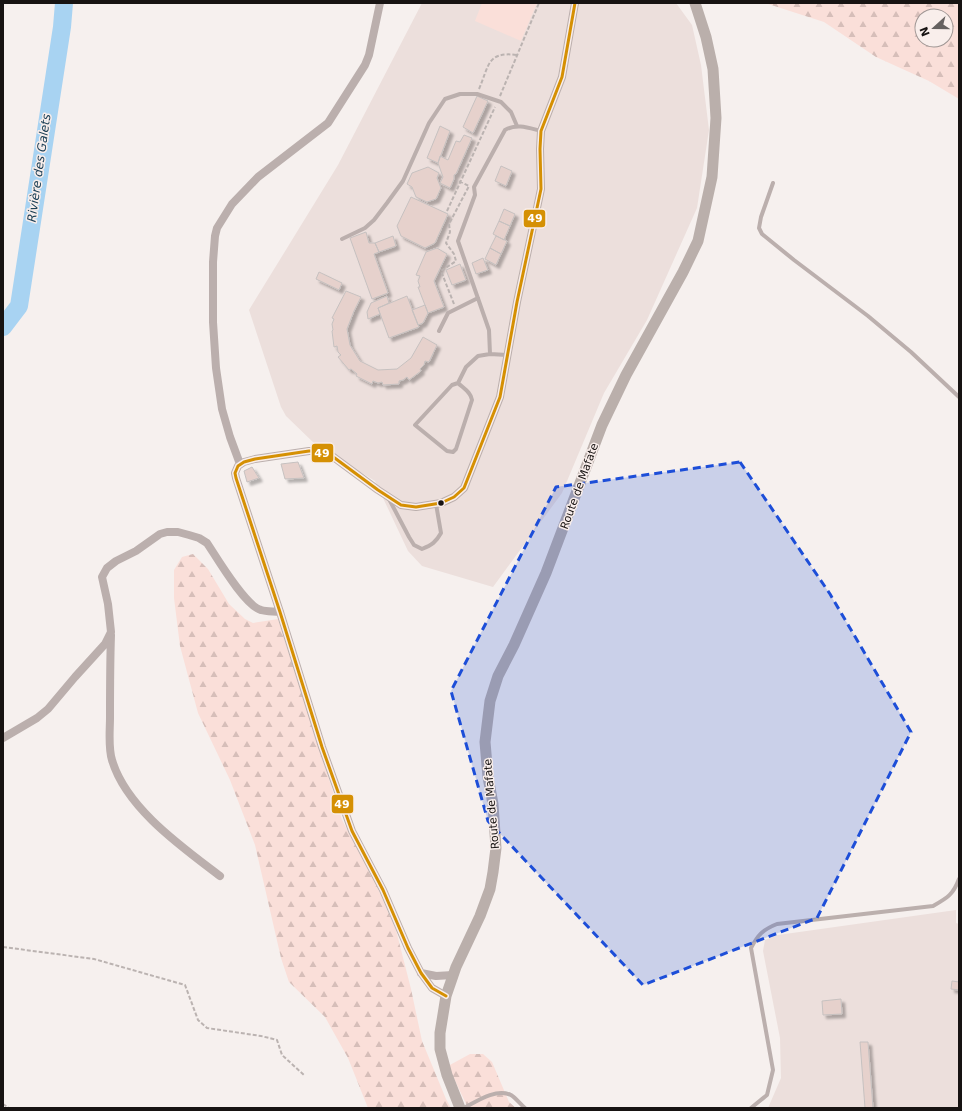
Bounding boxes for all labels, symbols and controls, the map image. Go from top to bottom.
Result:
north arrow [914,8,954,48]
text: N [917,25,933,38]
water label: Rivière des Galets [24,113,54,223]
line badge: 49 [523,209,546,228]
text: 49 [527,212,543,225]
street label: Route de Mafate [558,441,601,531]
line badge: 49 [311,443,334,463]
text: 49 [314,447,330,460]
unlabelled marker [436,498,446,508]
street label: Route de Mafate [481,758,502,850]
line badge: 49 [331,794,354,814]
text: 49 [334,798,350,811]

